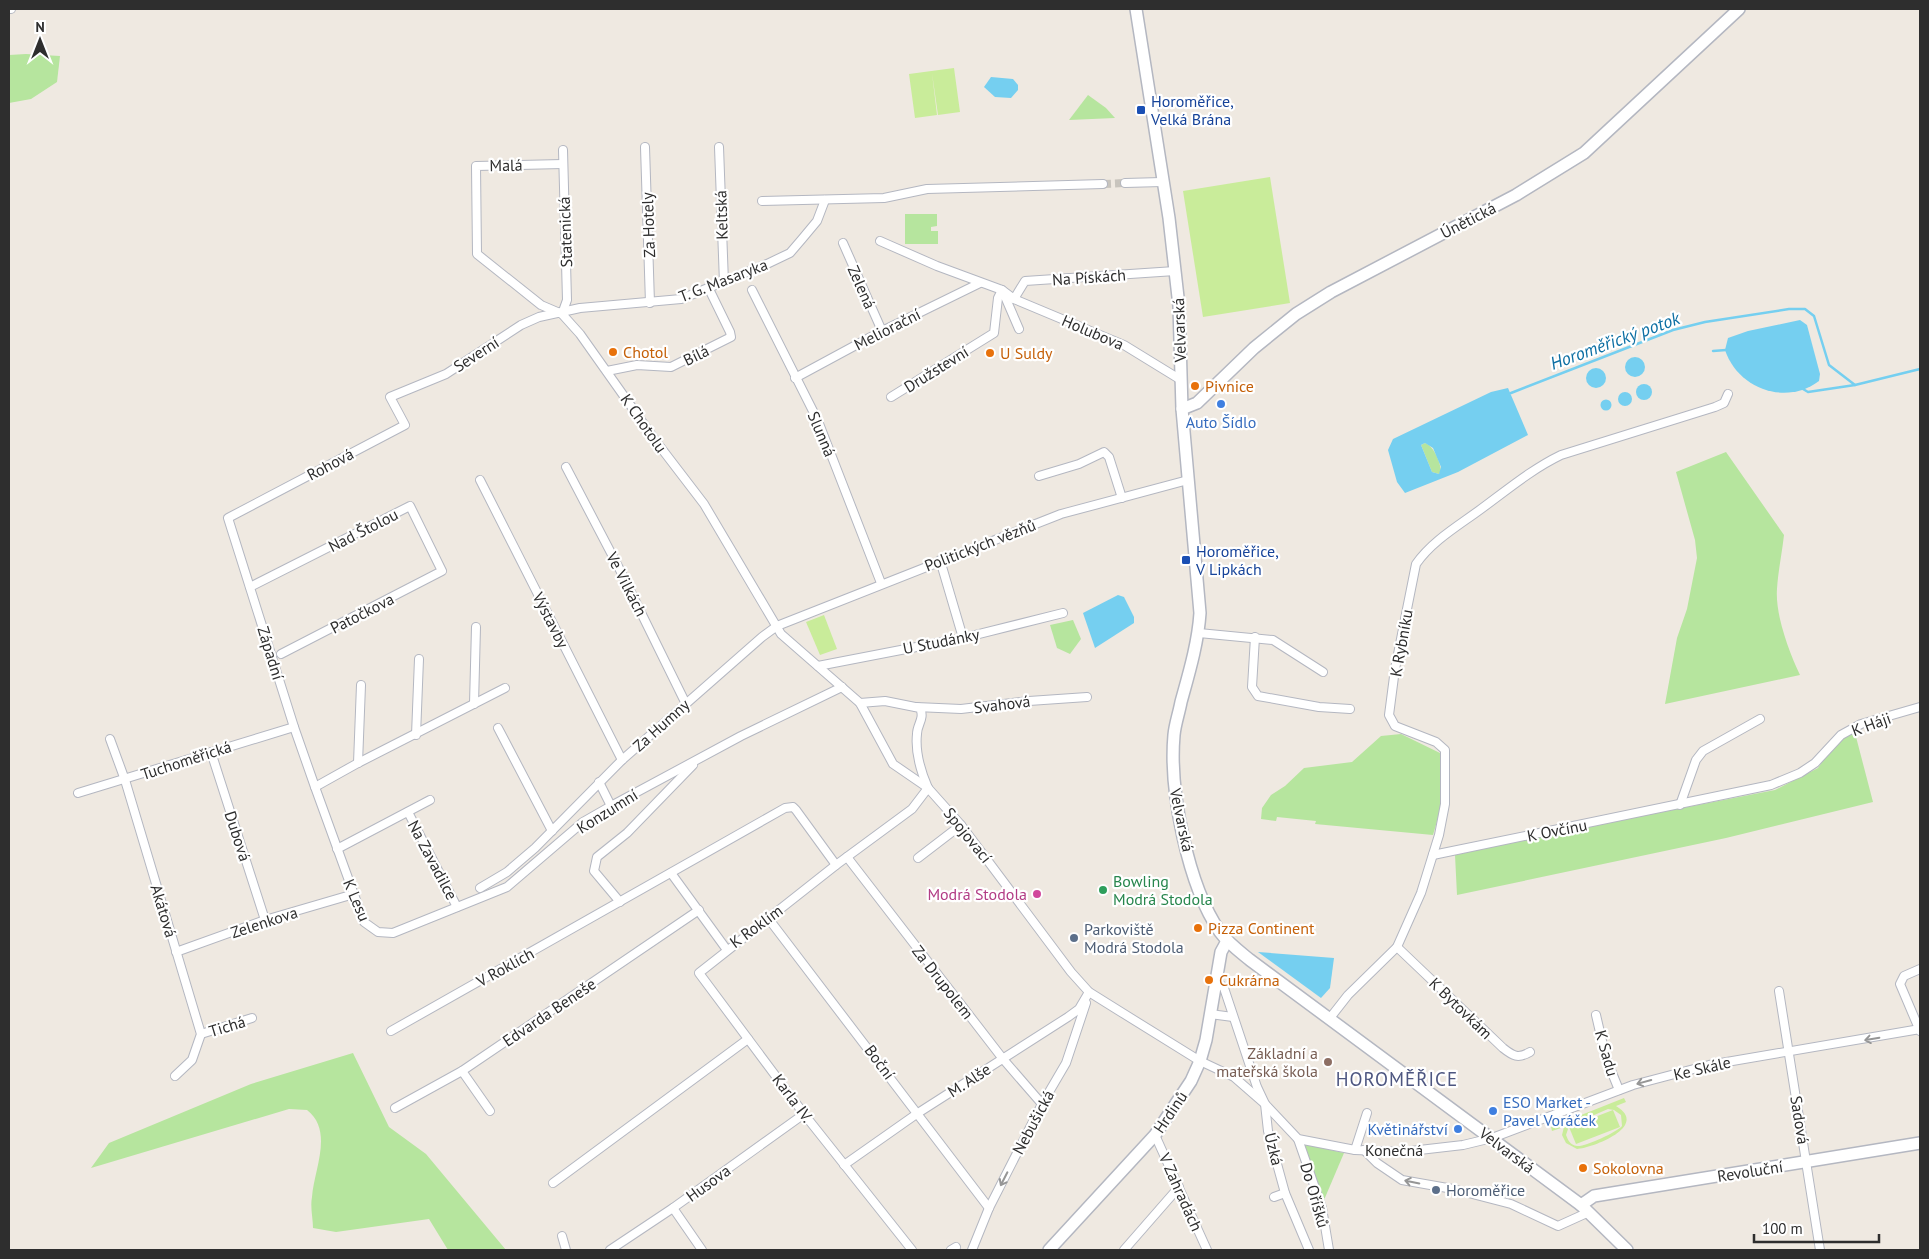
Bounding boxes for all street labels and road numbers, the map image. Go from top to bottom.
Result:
street label: Malá [489,155,523,175]
street label: Keltská [710,190,732,240]
street label: Za Hotely [637,191,659,258]
street label: Statenická [554,196,576,268]
street label: Únětická [1437,198,1499,242]
street label: T. G. Masaryka [676,254,770,306]
street label: Zelená [844,262,880,312]
street label: Na Pískách [1051,264,1127,290]
street label: Velvarská [1168,297,1190,364]
street label: Meliorační [850,304,924,354]
street label: Holubova [1059,310,1127,354]
street label: Severní [449,332,503,376]
street label: Bílá [680,340,712,370]
street label: Družstevní [900,341,972,397]
street label: K Chotolu [617,390,671,456]
street label: Slunná [804,408,840,460]
street label: Rohová [303,443,357,485]
street label: Nad Štolou [325,504,401,556]
street label: Politických vězňů [921,515,1039,575]
street label: Ve Vilkách [602,548,652,620]
street label: Patočkova [327,588,397,638]
street label: Výstavby [528,588,574,652]
street label: K Rybníku [1385,608,1417,678]
street label: Západní [253,624,289,682]
street label: U Studánky [901,624,982,658]
street label: Svahová [973,691,1031,717]
street label: Za Humny [629,694,694,756]
street label: K Háji [1848,708,1894,740]
street label: Tuchoměřická [138,736,234,784]
street label: Konzumní [573,784,641,838]
street label: Velvarská [1165,785,1198,854]
street label: Spojovací [940,803,996,867]
street label: Dubová [220,808,256,864]
street label: K Ovčínu [1525,814,1589,846]
street label: Na Zavadilce [404,817,462,903]
street label: K Lesu [339,876,375,924]
street label: Akátová [147,882,181,940]
street label: K Roklím [726,900,786,952]
street label: Zelenkova [228,902,300,942]
street label: Za Drupolem [908,941,978,1023]
street label: V Roklích [472,943,537,991]
street label: Edvarda Beneše [499,973,599,1051]
street label: K Bytovkám [1425,973,1497,1043]
street label: Tichá [206,1011,248,1041]
street label: K Sadu [1591,1028,1623,1078]
street label: Boční [861,1041,899,1083]
street label: Ke Skále [1671,1052,1733,1084]
street label: M. Alše [944,1059,994,1101]
street label: Karla IV. [768,1070,818,1126]
street label: Nebušická [1008,1086,1058,1158]
street label: Hrdinů [1149,1087,1191,1137]
street label: Sadová [1786,1094,1814,1146]
street label: Velvarská [1474,1122,1539,1177]
street label: Úzká [1260,1130,1288,1168]
street label: Konečná [1365,1140,1423,1160]
street label: V Zahradách [1154,1149,1207,1234]
street label: Revoluční [1716,1156,1784,1186]
street label: Husova [682,1160,734,1206]
street label: Do Oříšků [1296,1160,1334,1230]

